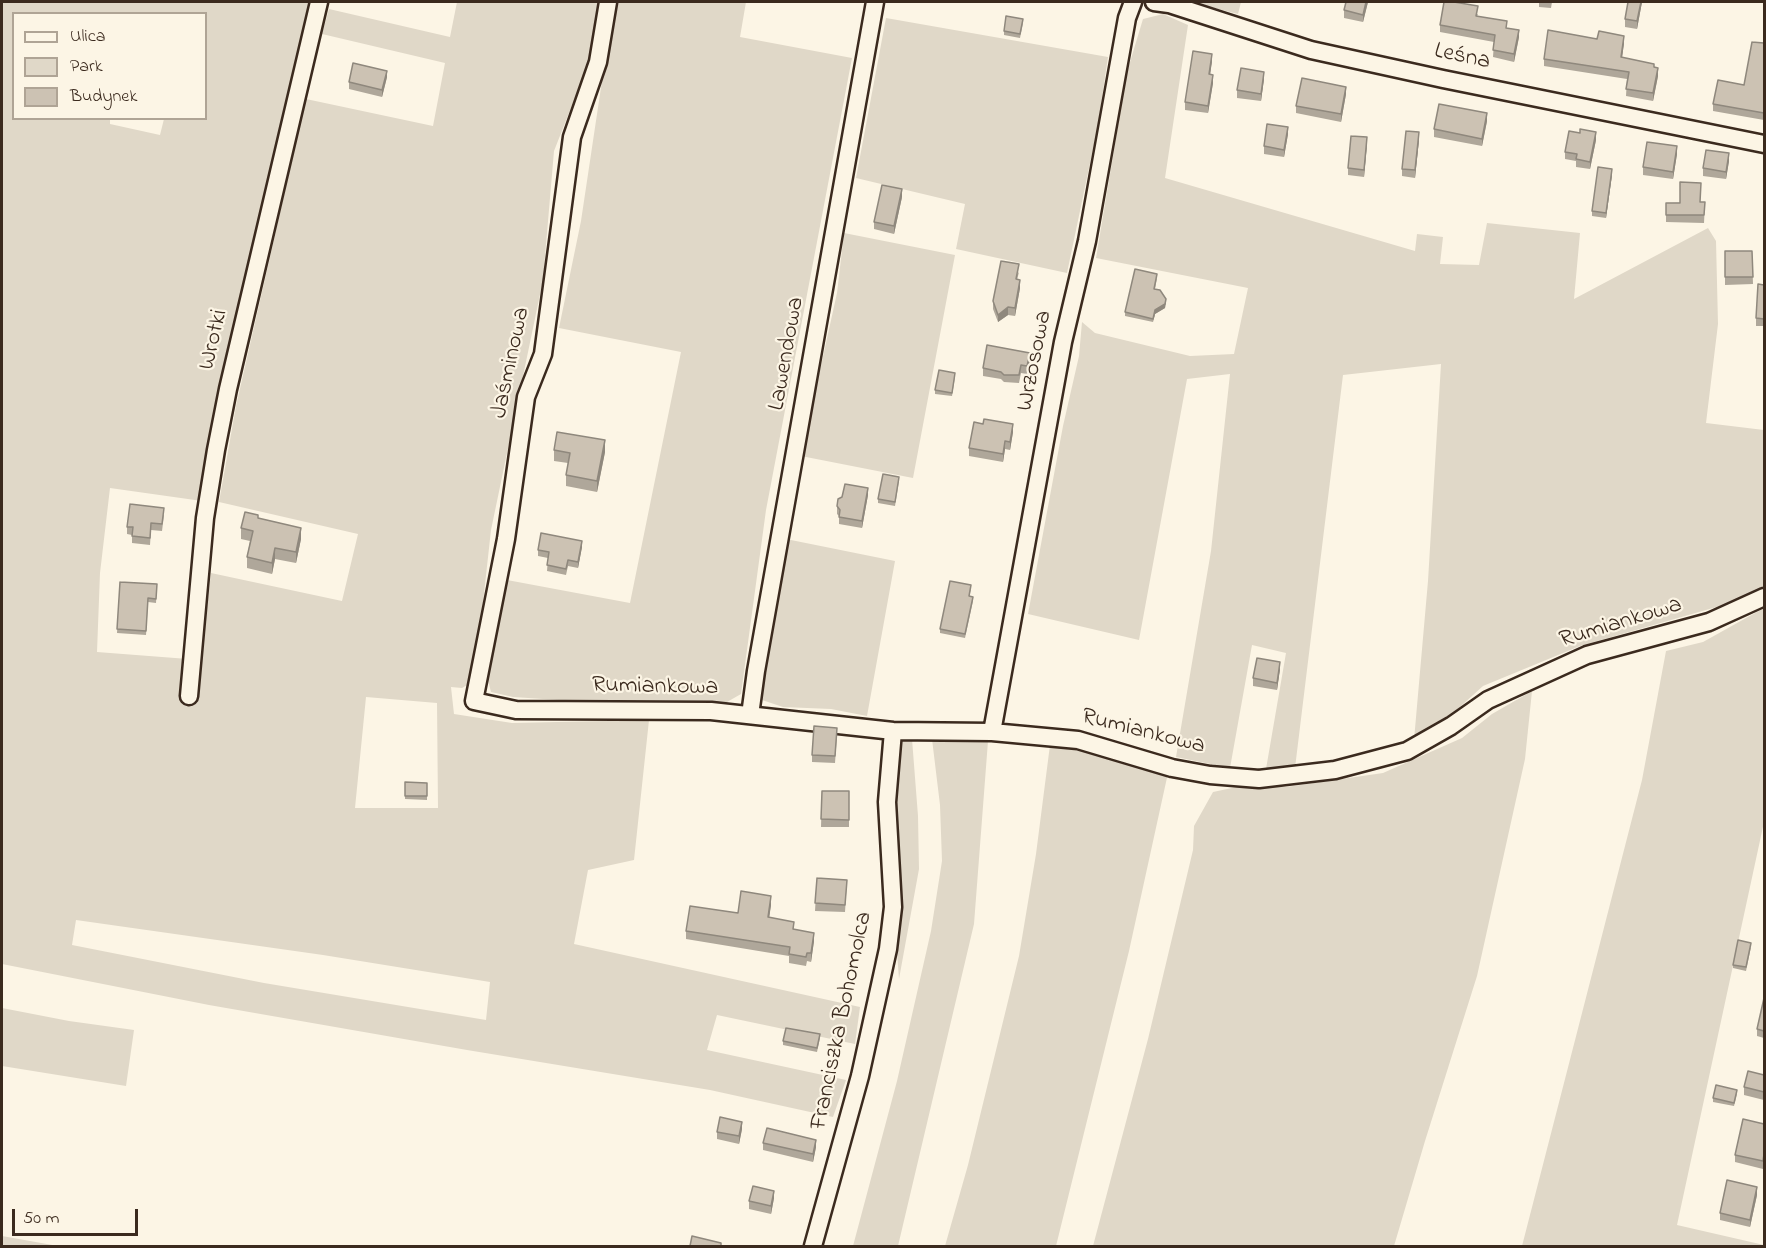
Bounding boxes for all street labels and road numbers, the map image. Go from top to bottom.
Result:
street label: Leśna [1431,38,1493,78]
street label: Lawendowa [764,295,812,413]
street label: Jaśminowa [486,305,538,421]
street label: Wrotki [194,307,236,373]
street label: Wrzosowa [1012,308,1060,414]
street label: Rumiankowa [1556,592,1686,656]
street label: Rumiankowa [592,672,718,704]
street label: Rumiankowa [1078,704,1208,762]
street label: Franciszka Bohomolca [806,909,880,1133]

